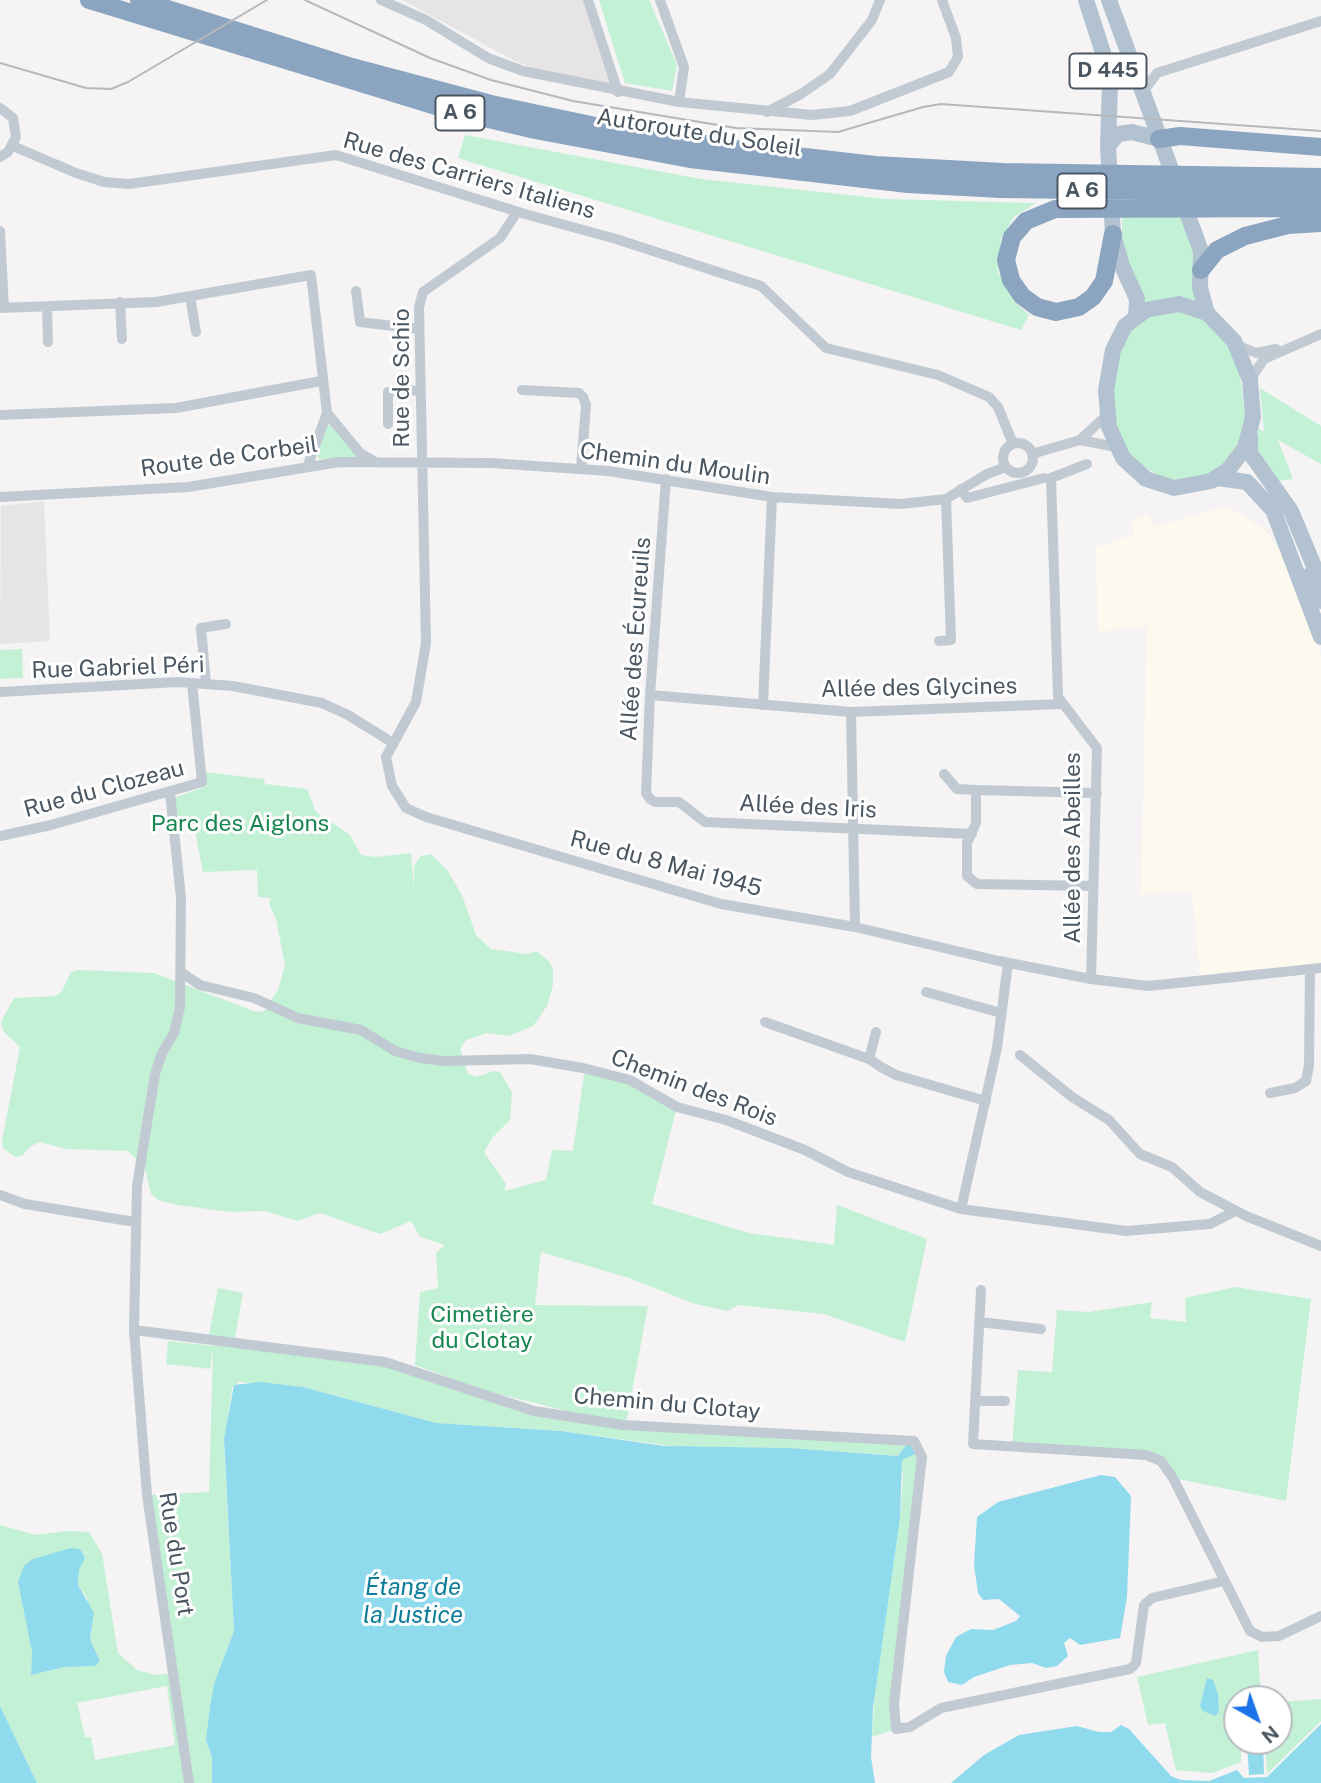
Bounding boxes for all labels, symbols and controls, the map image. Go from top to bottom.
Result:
road number: D 445 [1070,54,1146,88]
road number: A 6 [435,96,484,130]
street label: Autoroute du Soleil [595,103,803,163]
street label: Rue des Carriers Italiens [340,127,598,225]
road number: A 6 [1058,174,1106,208]
street label: Rue de Schio [388,308,416,448]
street label: Route de Corbeil [139,431,319,483]
street label: Chemin du Moulin [578,437,772,491]
street label: Allée des Écureuils [615,536,657,742]
street label: Rue Gabriel Péri [31,651,205,685]
street label: Allée des Glycines [821,672,1017,704]
street label: Allée des Abeilles [1059,752,1087,944]
street label: Rue du Clozeau [21,754,187,824]
street label: Allée des Iris [739,790,877,824]
park label: Parc des Aiglons [151,810,329,838]
street label: Rue du 8 Mai 1945 [567,825,765,903]
street label: Chemin des Rois [607,1044,781,1132]
park label: Cimetière du Clotay [430,1301,534,1355]
street label: Chemin du Clotay [572,1382,762,1426]
street label: Rue du Port [153,1490,199,1618]
water label: Étang de la Justice [363,1574,463,1630]
north arrow [1223,1685,1293,1755]
text: N [1257,1721,1283,1748]

